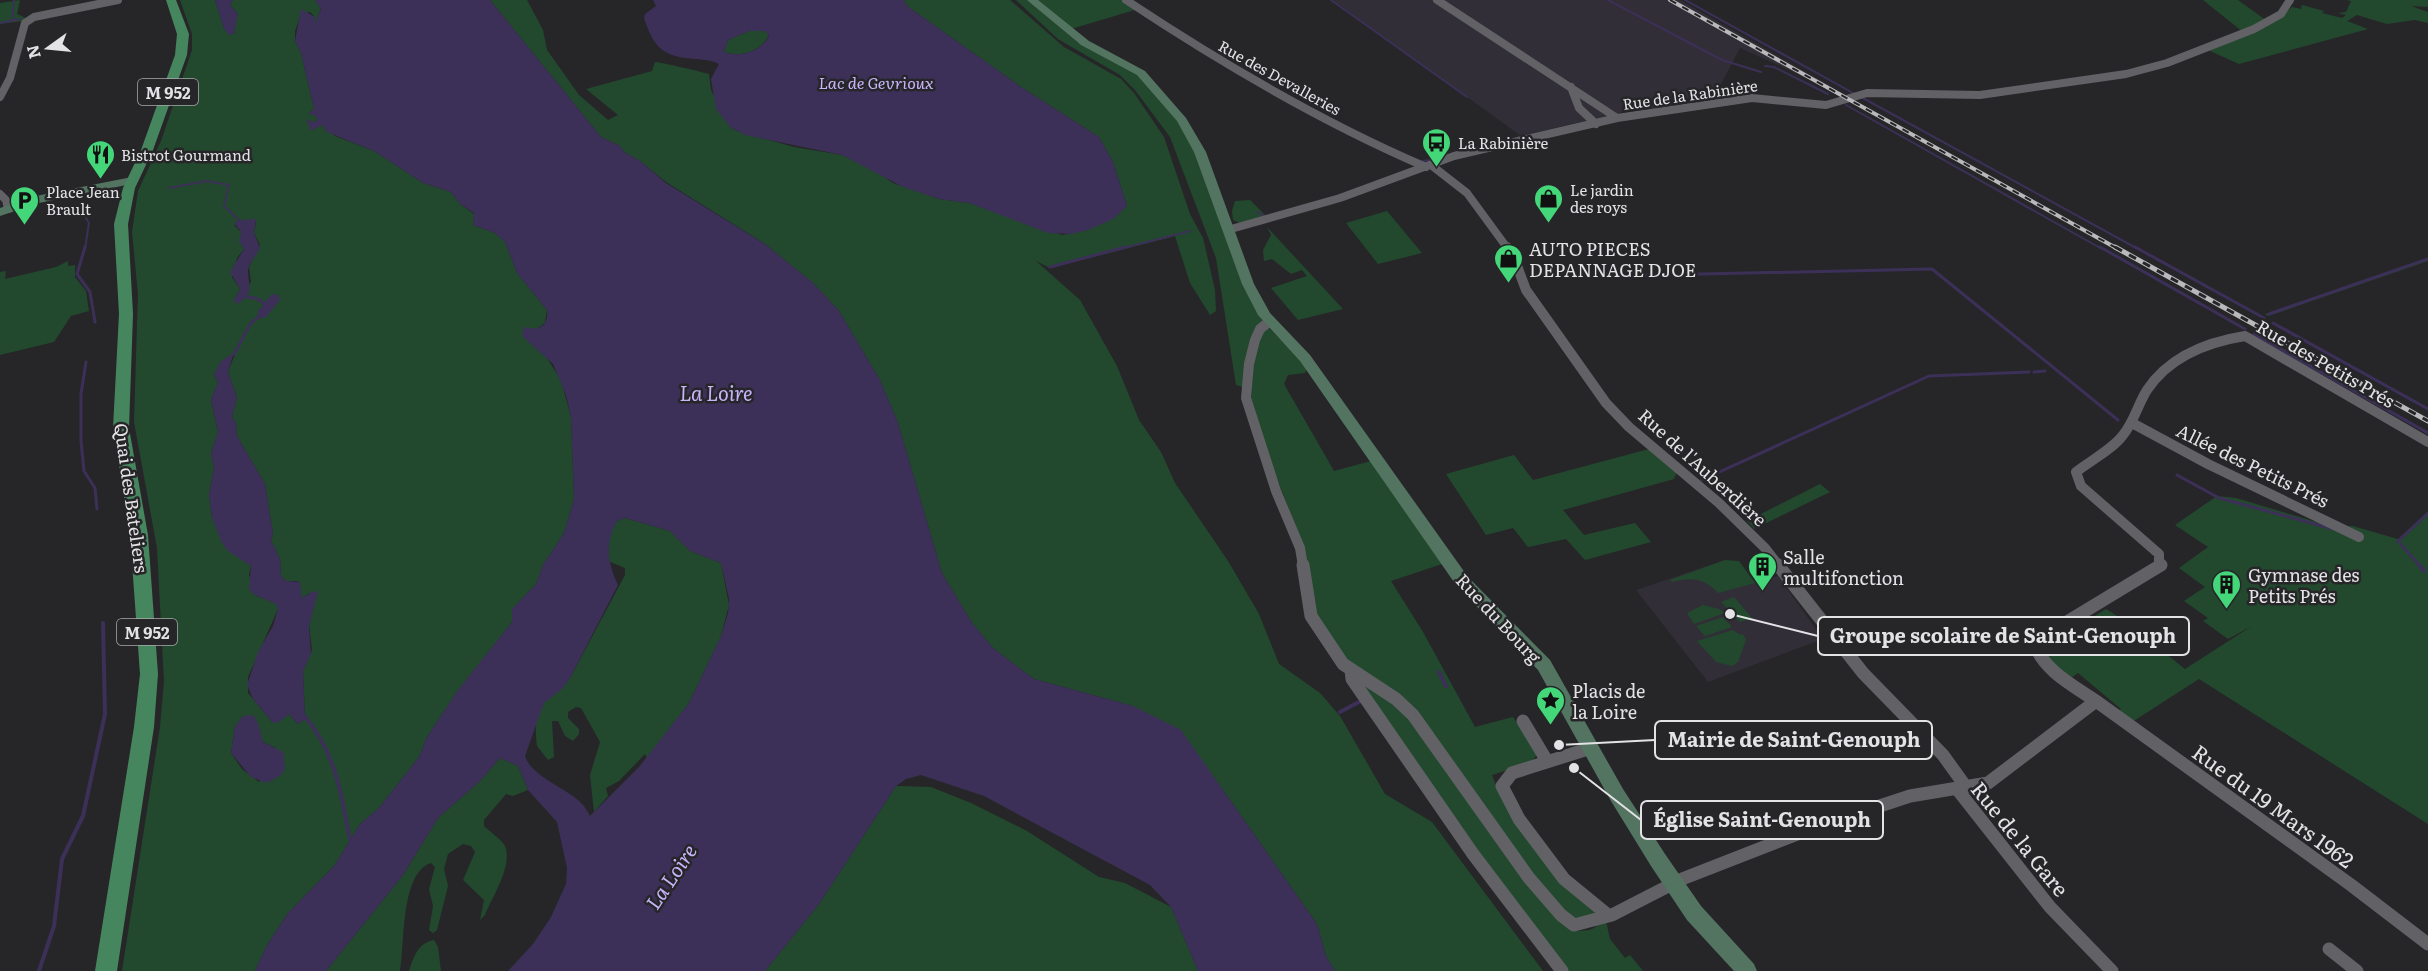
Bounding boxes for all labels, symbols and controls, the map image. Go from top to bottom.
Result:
north arrow [18,18,78,78]
street label: Rue des Devalleries [1215,34,1346,120]
text: N [19,43,46,62]
water label: Lac de Gevrioux [818,70,934,94]
street label: Rue de la Rabinière [1621,73,1759,115]
road number: M 952 [138,79,198,105]
bus stop icon: La Rabinière [1421,126,1453,168]
place label: La Rabinière [1458,131,1549,154]
restaurant icon: Bistrot Gourmand [84,138,116,180]
place label: Bistrot Gourmand [121,143,251,166]
place label: Le jardin des roys [1570,178,1634,218]
place label: Place Jean Brault [46,180,120,220]
shop icon: Le jardin des roys [1533,182,1565,224]
parking icon: Place Jean Brault [9,184,41,226]
place label: AUTO PIECES DEPANNAGE DJOE [1529,235,1696,283]
shop icon: AUTO PIECES DEPANNAGE DJOE [1492,242,1524,284]
street label: Rue des Petits Prés [2252,312,2400,414]
water label: La Loire [679,377,753,407]
street label: Rue de l'Auberdière [1633,402,1773,532]
street label: Allée des Petits Prés [2172,416,2334,514]
street label: Quai des Bateliers [108,421,156,575]
place label: Salle multifonction [1783,543,1904,591]
building icon: Salle multifonction [1746,550,1778,592]
place label: Gymnase des Petits Prés [2248,561,2359,609]
street label: Rue du Bourg [1450,567,1549,670]
building icon: Gymnase des Petits Prés [2211,568,2243,610]
callout: Groupe scolaire de Saint-Genouph [1818,617,2189,655]
road number: M 952 [117,619,177,645]
text: Groupe scolaire de Saint-Genouph [1830,619,2177,649]
place label: Placis de la Loire [1572,677,1645,725]
place icon: Placis de la Loire [1535,684,1567,726]
callout: Mairie de Saint-Genouph [1655,721,1932,759]
text: Mairie de Saint-Genouph [1667,723,1921,753]
street label: Rue du 19 Mars 1962 [2187,736,2361,874]
street label: Rue de la Gare [1965,774,2077,902]
callout: Église Saint-Genouph [1641,801,1883,839]
text: Église Saint-Genouph [1653,803,1871,833]
water label: La Loire [637,837,703,915]

